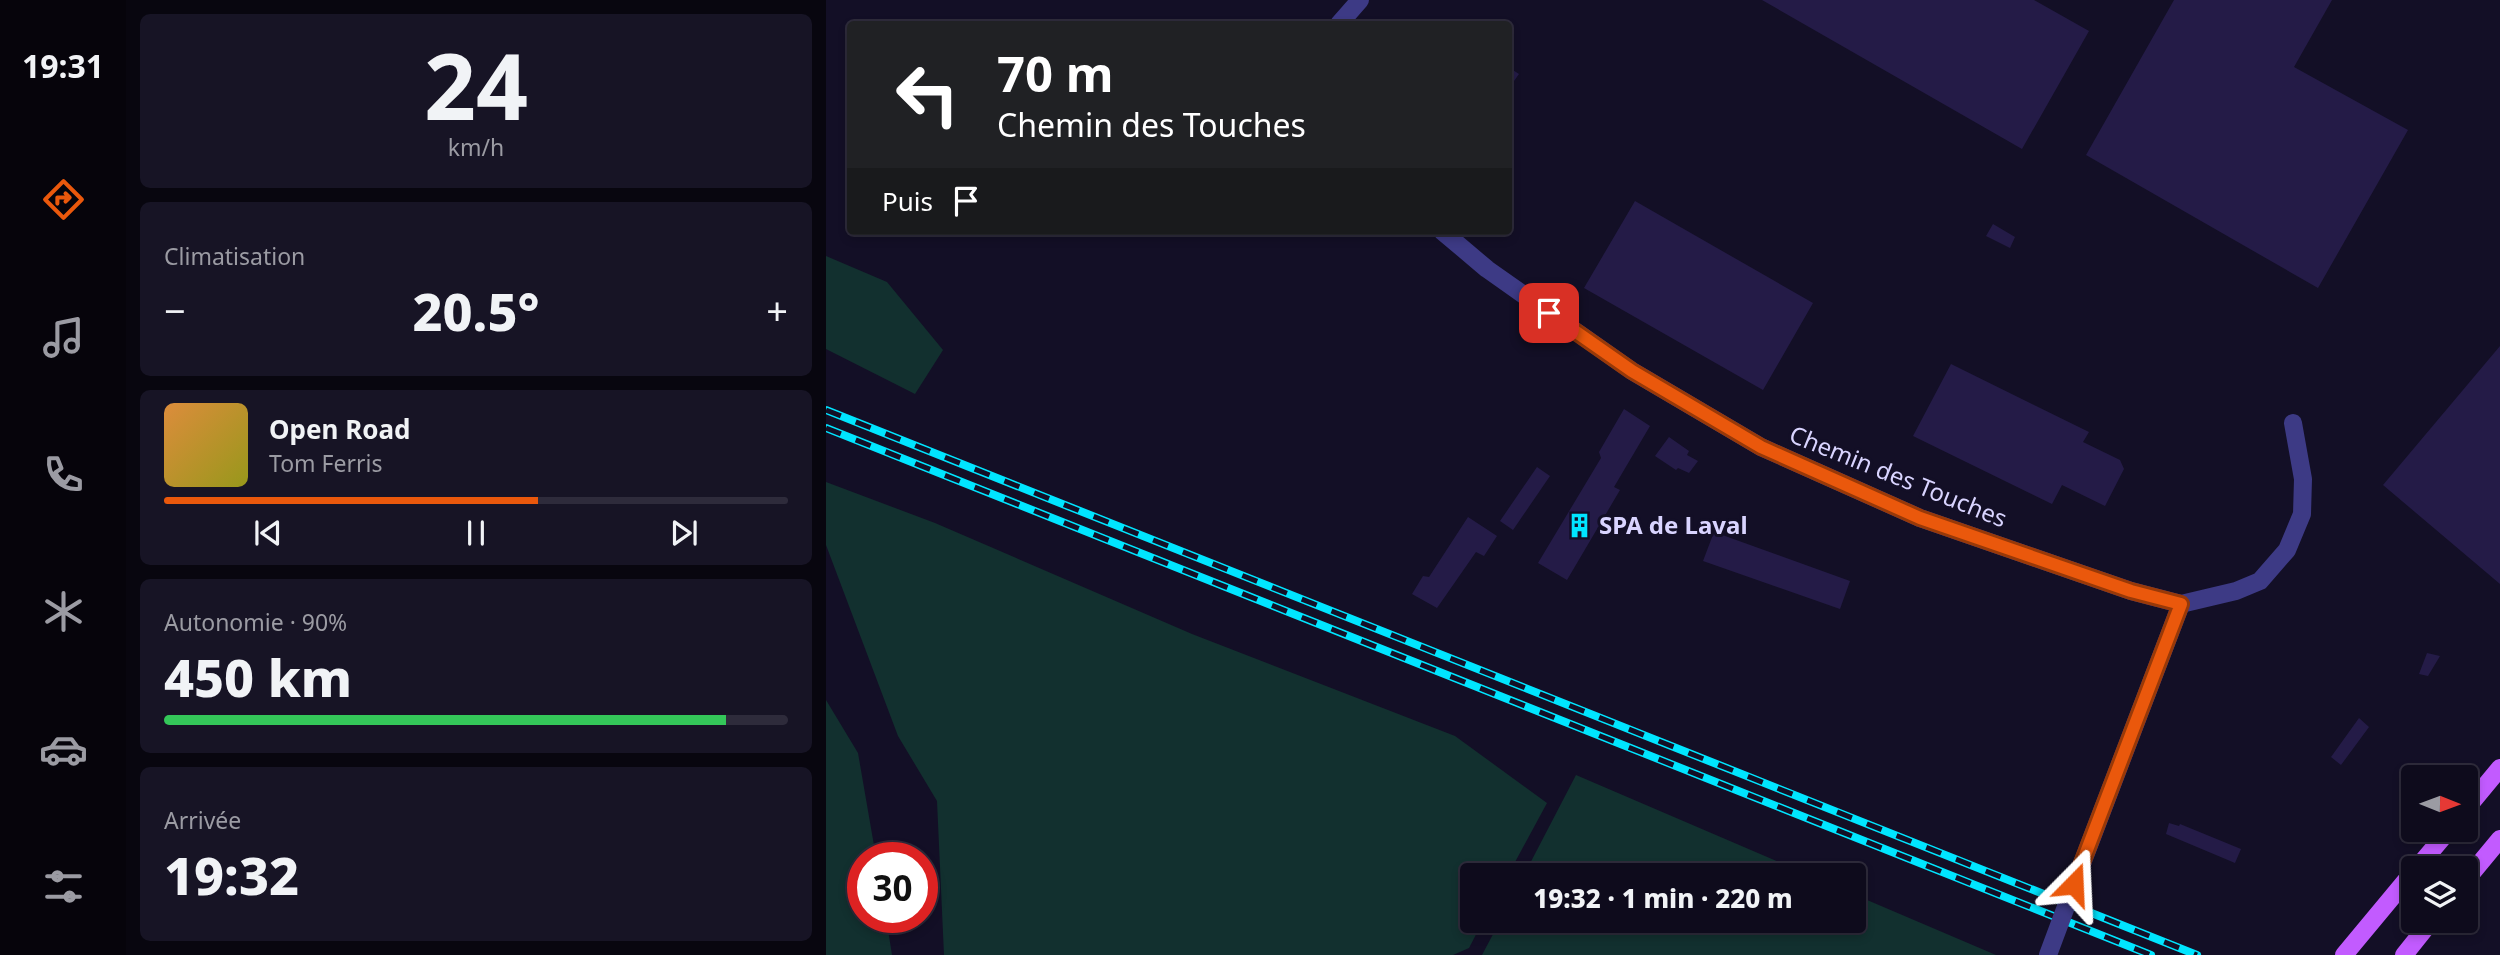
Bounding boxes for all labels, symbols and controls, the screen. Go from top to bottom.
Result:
text: 24 [424,23,528,147]
text: 70 m [997,40,1114,106]
text: 19:31 [22,44,104,87]
icon: left [882,49,973,140]
text: Chemin des Touches [997,103,1306,146]
text: km/h [448,131,504,163]
icon: directions [39,175,88,224]
icon: arrive [947,182,985,220]
text: Puis [882,183,933,219]
text: Climatisation [164,240,305,272]
text: 20.5° [413,275,539,346]
pin [1519,283,1579,343]
text: − [164,284,186,336]
text: + [766,284,788,336]
icon: arrive [1530,294,1568,332]
icon: music [39,313,88,362]
text: Open Road [269,411,411,447]
street label: Chemin des Touches [1785,417,2012,534]
text: Tom Ferris [269,447,382,479]
icon: phone [39,450,88,499]
place label: SPA de Laval [1599,508,1748,541]
building icon: SPA de Laval [1565,512,1593,540]
icon: previous [249,514,287,552]
icon: pause [457,514,495,552]
icon: next [665,514,703,552]
icon: climate [39,587,88,636]
text: Autonomie · 90% [164,606,347,638]
text: 450 km [164,641,352,712]
icon: car [39,725,88,774]
north arrow [2401,765,2478,842]
map controls [2401,765,2478,933]
text: Arrivée [164,804,241,836]
text: 19:32 [164,839,299,910]
speed limit sign: 30 [847,842,938,933]
position arrow [2037,847,2111,921]
button: layers [2401,856,2478,933]
icon: filters [39,862,88,911]
text: 19:32 · 1 min · 220 m [1533,880,1793,916]

